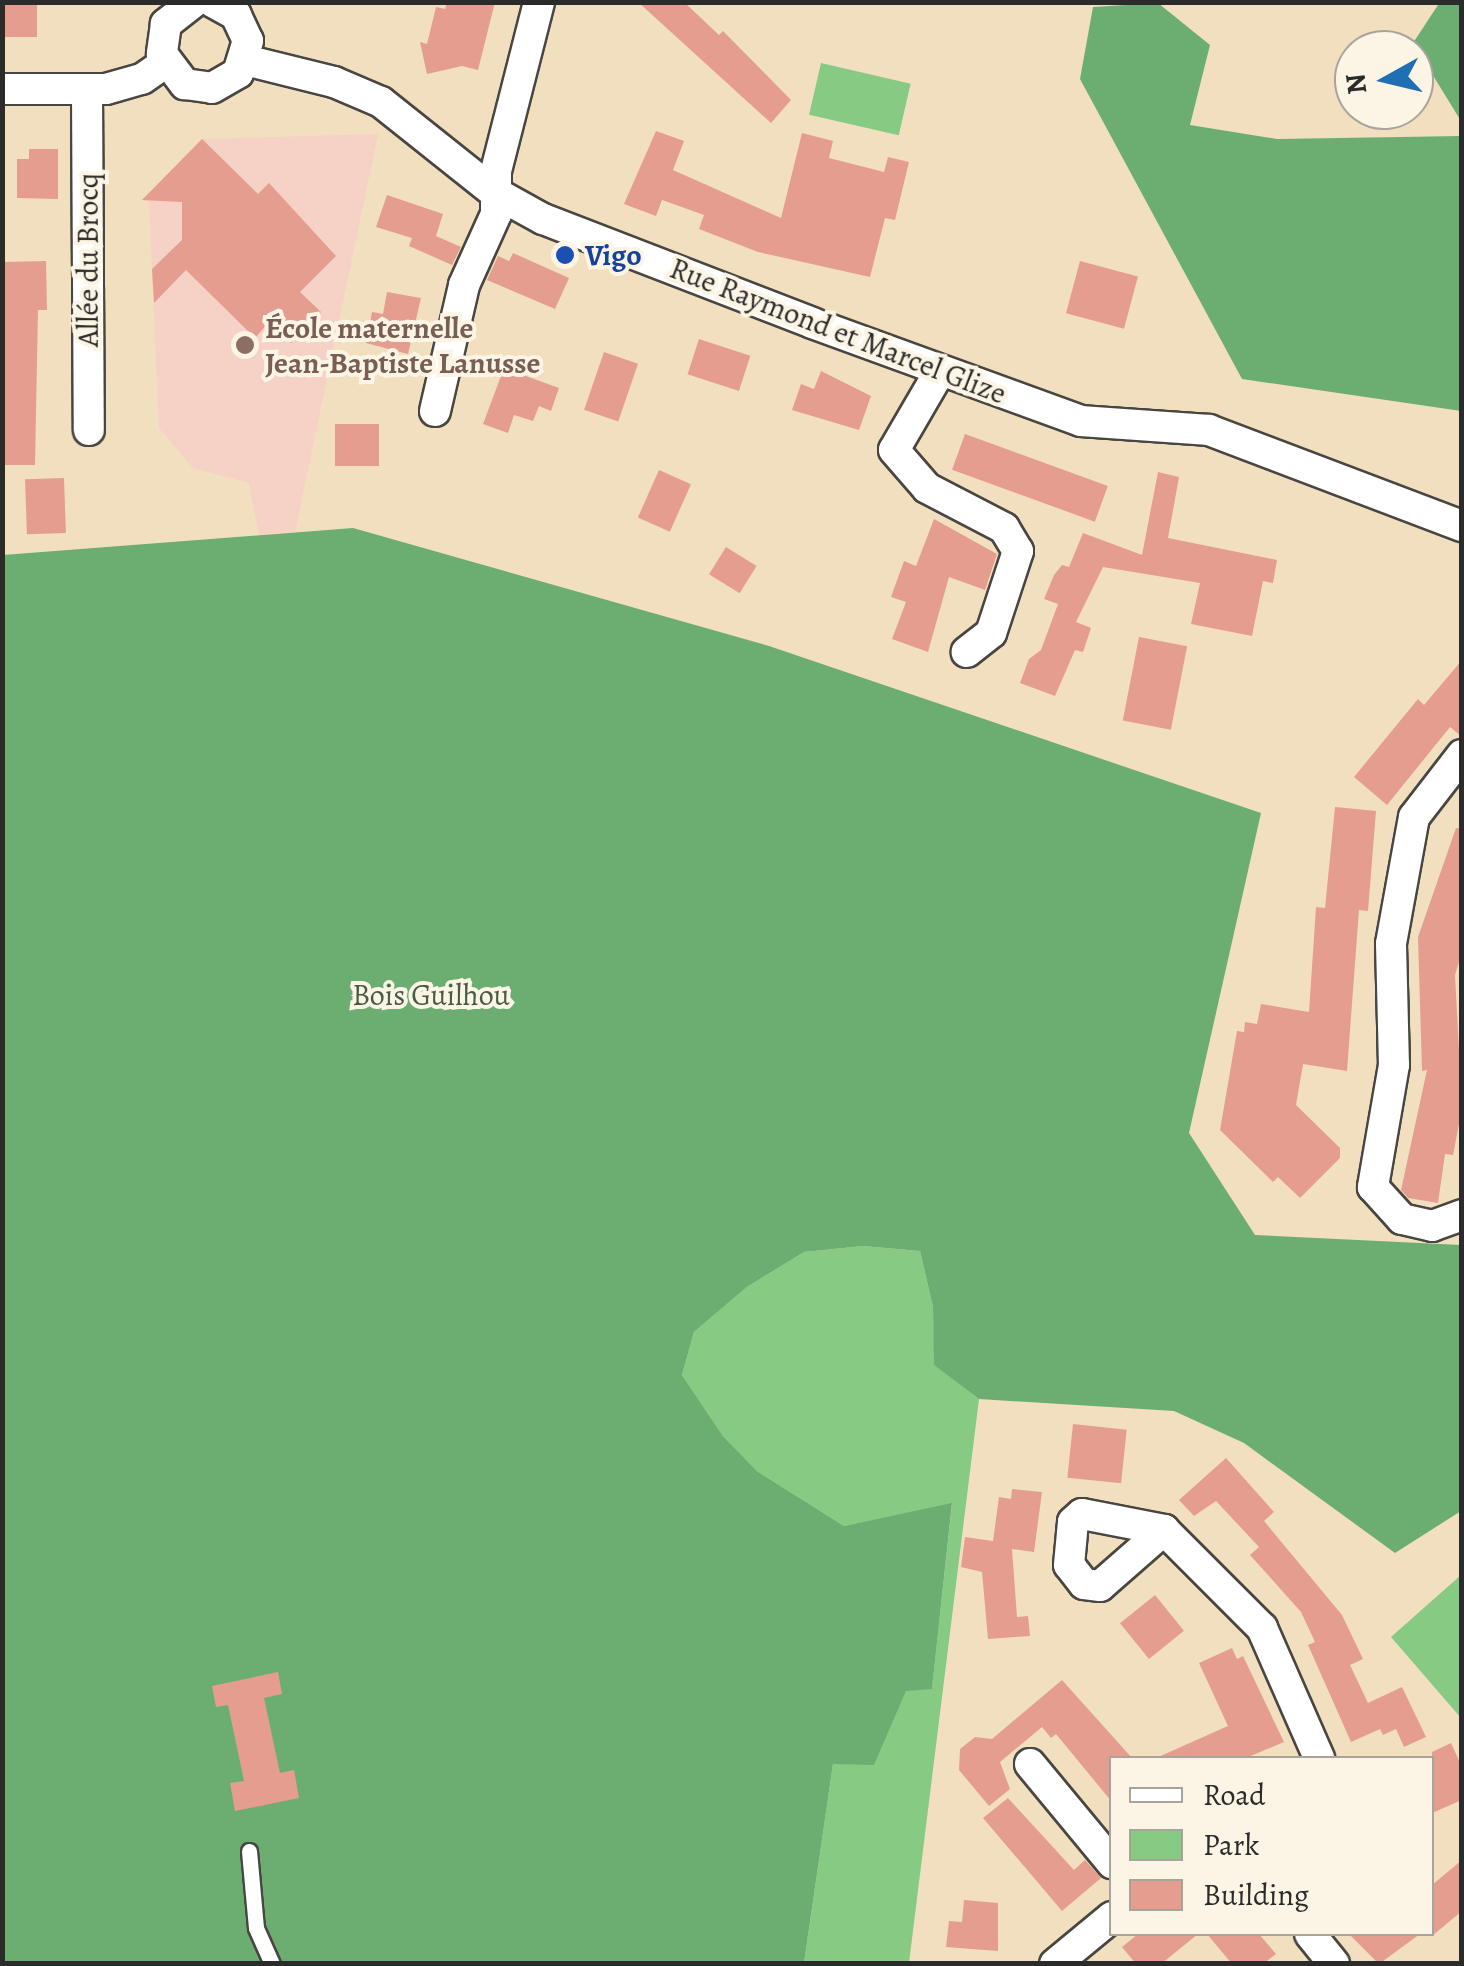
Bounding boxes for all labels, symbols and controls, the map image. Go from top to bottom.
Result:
north arrow [1334,30,1434,130]
text: N [1336,71,1377,97]
street label: Allée du Brocq [70,173,106,347]
place label: Vigo [585,237,642,273]
marker: Vigo [554,244,576,266]
street label: Rue Raymond et Marcel Glize [665,250,1011,412]
place label: École maternelle Jean-Baptiste Lanusse [265,310,540,380]
marker: École maternelle Jean-Baptiste Lanusse [234,334,256,356]
park label: Bois Guilhou [352,977,510,1013]
legend [1109,1756,1434,1936]
text: Road [1203,1775,1265,1815]
text: Park [1203,1825,1259,1865]
text: Building [1203,1875,1309,1915]

